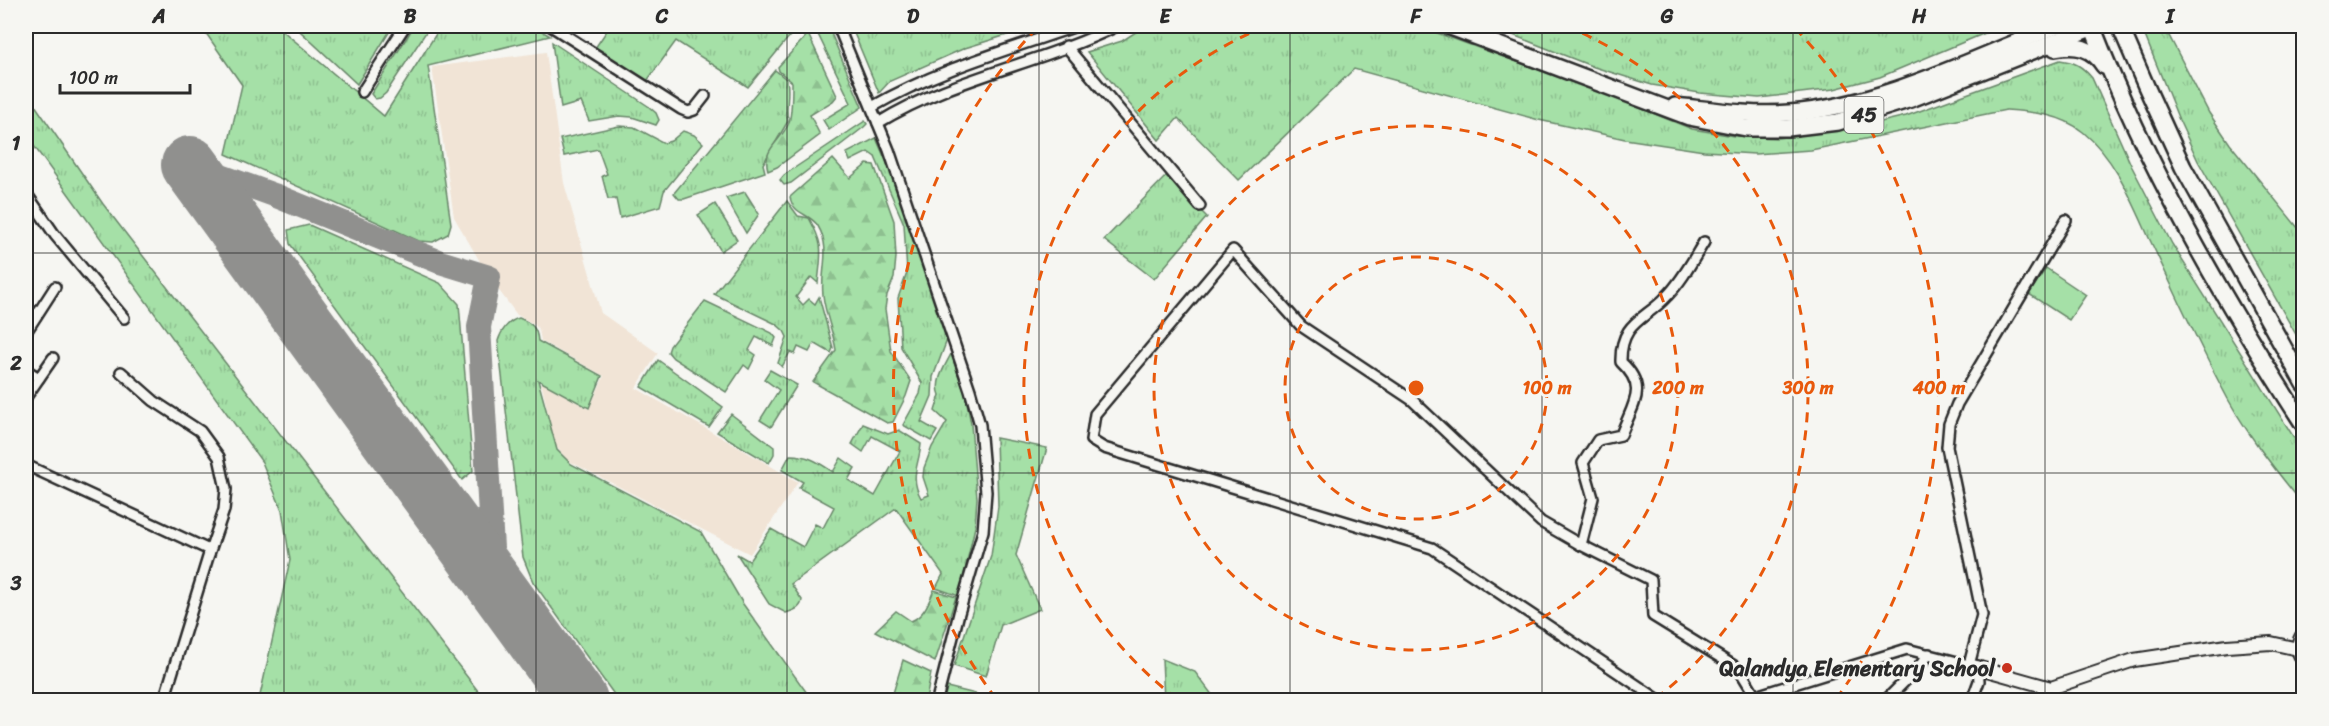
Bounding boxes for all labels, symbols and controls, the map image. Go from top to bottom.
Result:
text: A [151,0,166,34]
text: B [404,0,417,34]
text: C [655,0,669,34]
text: D [907,0,920,34]
text: E [1159,0,1172,34]
text: F [1410,0,1423,34]
text: G [1660,0,1674,34]
text: H [1911,0,1927,34]
text: I [2165,0,2176,34]
scale bar [60,57,190,95]
text: 100 m [69,62,118,94]
road number: 45 [1844,97,1884,133]
text: 1 [12,126,21,161]
text: 2 [9,346,22,381]
text: 100 m [1523,372,1572,404]
text: 200 m [1651,372,1704,404]
text: 300 m [1781,372,1834,404]
text: 400 m [1912,372,1965,404]
centre of rings [1406,378,1426,398]
text: 3 [10,566,22,601]
place label: Qalandya Elementary School [1719,649,1997,688]
marker: Qalandya Elementary School [2000,661,2014,675]

